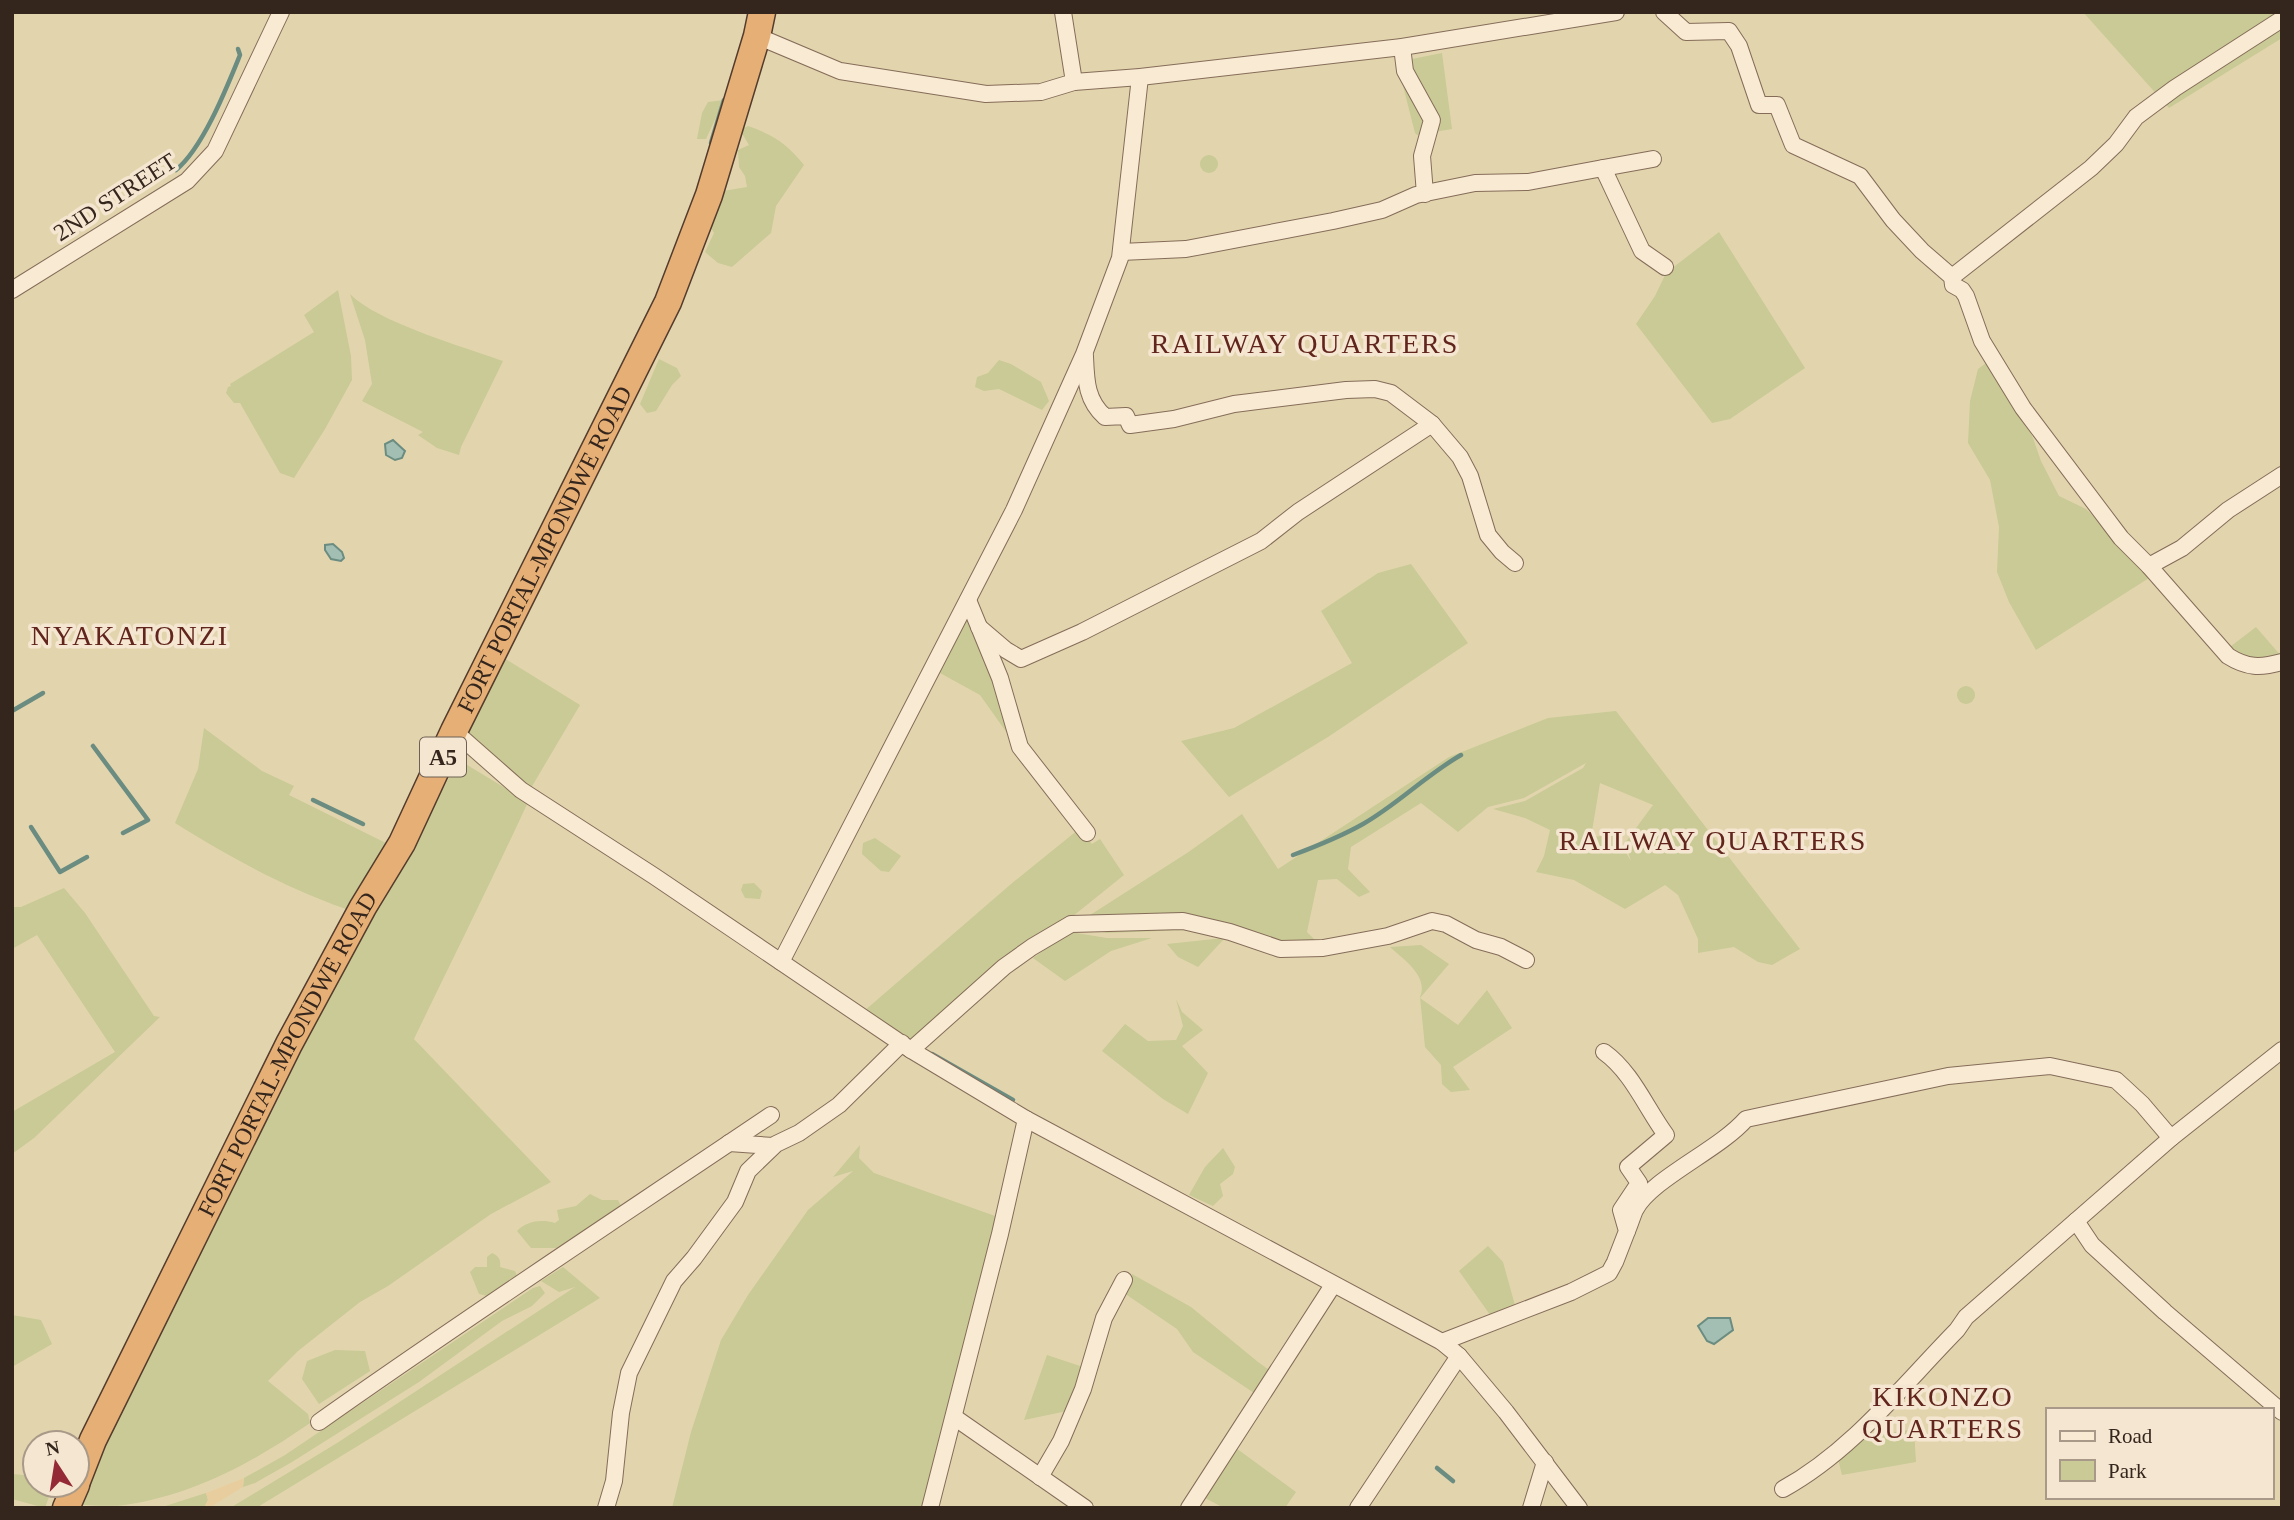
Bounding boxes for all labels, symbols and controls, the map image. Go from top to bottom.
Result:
street label: 2ND STREET [49,148,181,246]
district label: RAILWAY QUARTERS [1151,328,1459,359]
street label: FORT PORTAL-MPONDWE ROAD [452,382,637,717]
district label: NYAKATONZI [31,620,229,651]
road number: A5 [420,737,466,776]
district label: RAILWAY QUARTERS [1559,825,1867,856]
street label: FORT PORTAL-MPONDWE ROAD [193,887,382,1221]
district label: KIKONZO QUARTERS [1862,1381,2024,1444]
legend [2046,1408,2273,1499]
text: Road [2108,1424,2153,1448]
north arrow [21,1429,91,1499]
text: N [44,1436,62,1460]
text: Park [2108,1459,2147,1483]

